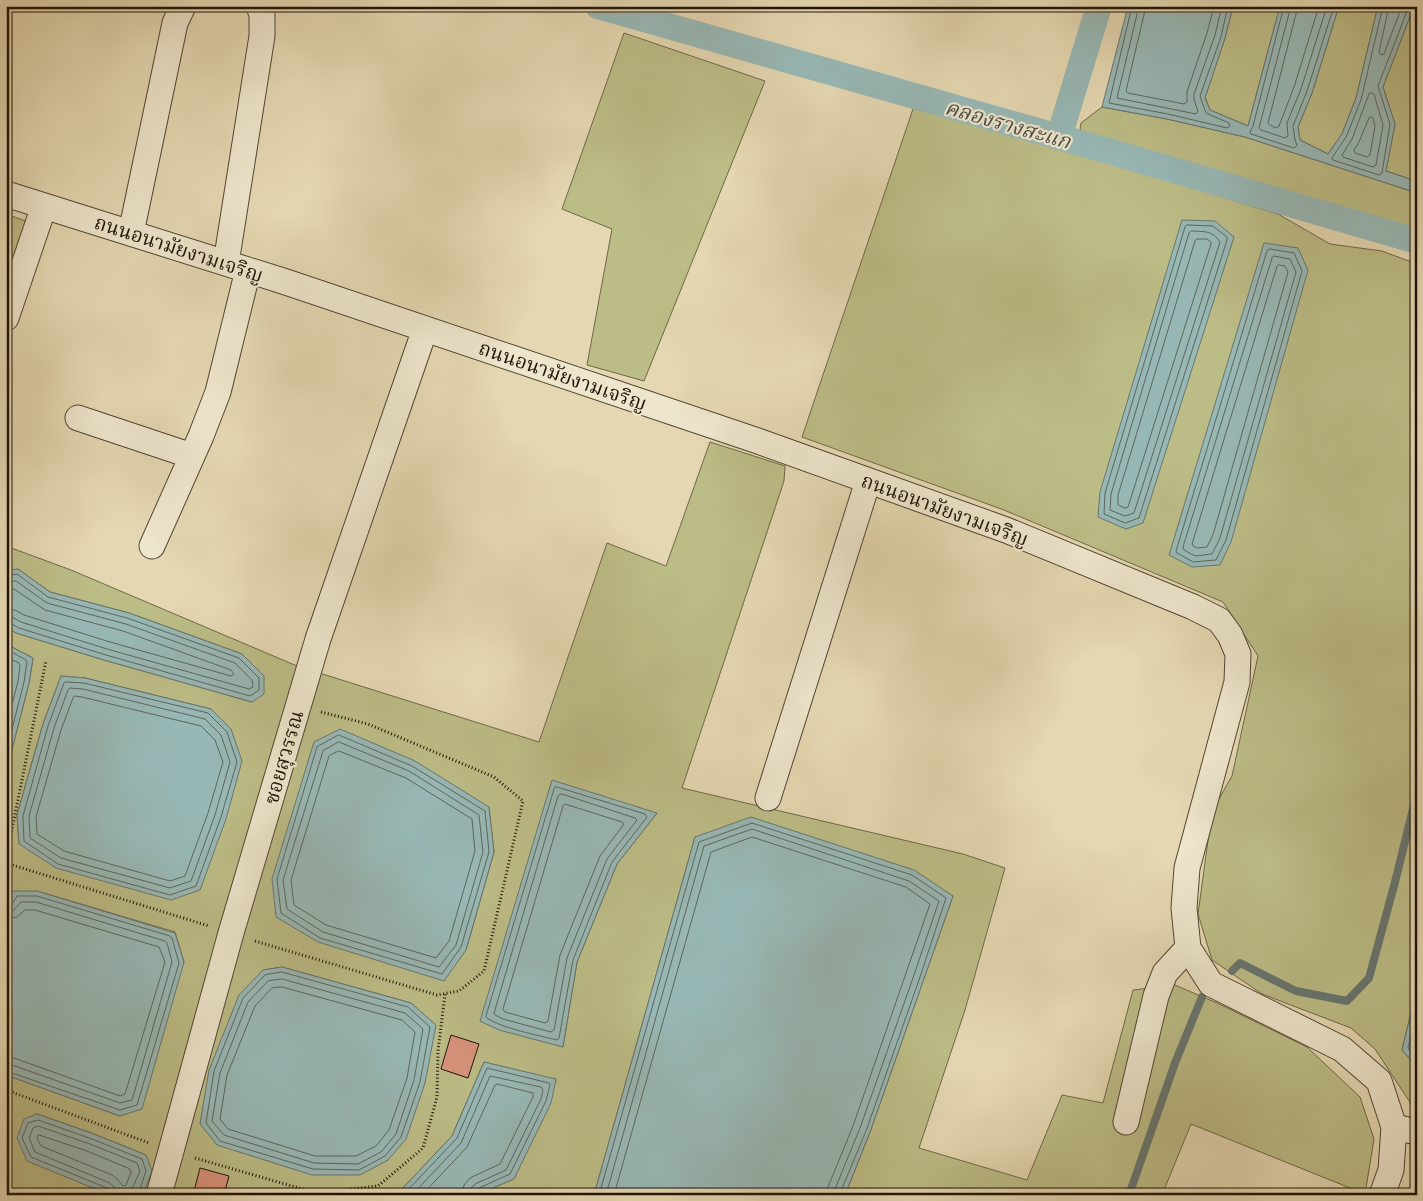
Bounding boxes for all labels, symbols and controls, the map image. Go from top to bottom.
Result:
water label: คลองรางสะแก [942,91,1076,157]
street label: ถนนอนามัยงามเจริญ [91,207,267,289]
street label: ถนนอนามัยงามเจริญ [475,333,651,417]
street label: ถนนอนามัยงามเจริญ [857,465,1033,553]
street label: ซอยสุวรรณ [256,707,310,807]

